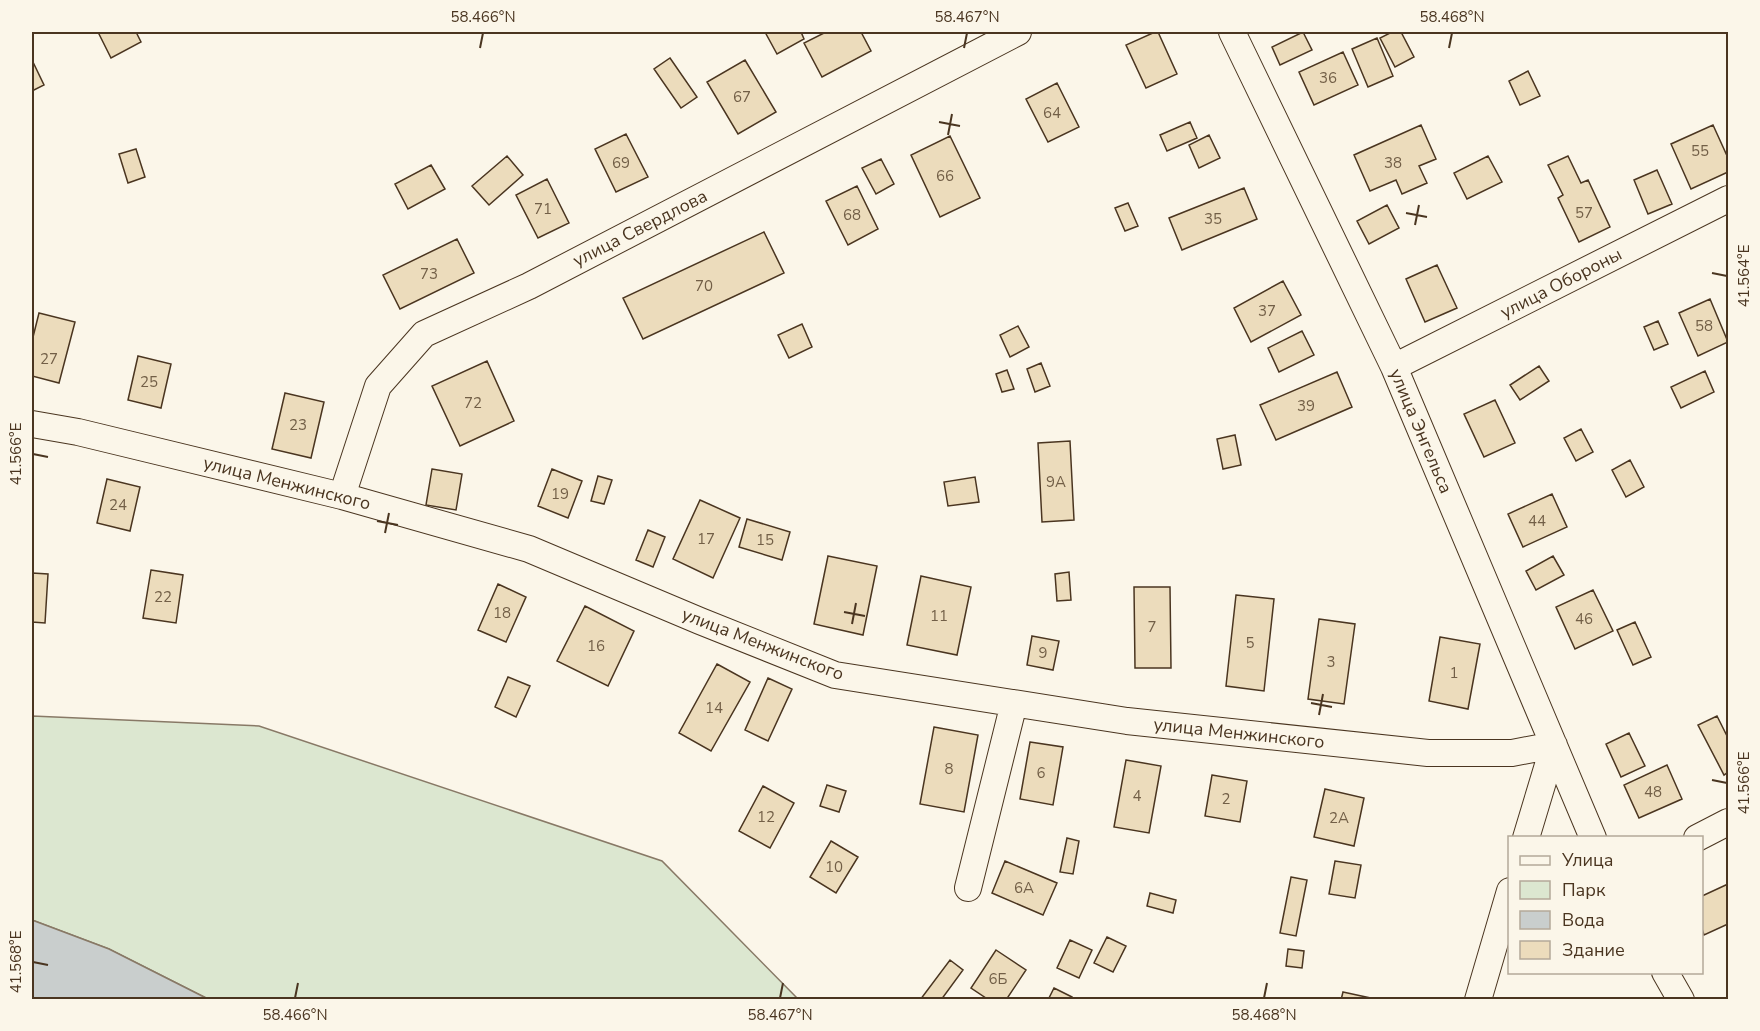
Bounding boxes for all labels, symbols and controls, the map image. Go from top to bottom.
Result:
text: 58.466°N [450,7,516,27]
text: 58.467°N [934,7,1000,27]
text: 58.468°N [1419,7,1485,27]
house number: 36 [1319,68,1337,88]
house number: 67 [733,87,751,107]
house number: 64 [1043,103,1061,123]
house number: 55 [1691,141,1709,161]
house number: 69 [612,153,630,173]
house number: 38 [1384,153,1402,173]
house number: 66 [936,166,954,186]
street label: улица Свердлова [569,184,711,272]
house number: 71 [534,199,552,219]
house number: 57 [1575,203,1593,223]
house number: 68 [843,205,861,225]
house number: 35 [1204,209,1222,229]
street label: улица Обороны [1496,242,1626,324]
text: 41.564°E [1734,245,1754,307]
house number: 73 [420,264,438,284]
house number: 70 [695,276,713,296]
house number: 37 [1258,301,1276,321]
house number: 58 [1695,316,1713,336]
house number: 27 [40,349,58,369]
street label: улица Энгельса [1384,365,1458,497]
house number: 25 [140,372,158,392]
house number: 72 [464,393,482,413]
house number: 39 [1297,396,1315,416]
house number: 23 [289,415,307,435]
text: 41.566°E [6,423,26,485]
street label: улица Менжинского [201,451,373,515]
house number: 9А [1046,472,1066,492]
house number: 19 [551,484,569,504]
house number: 24 [109,495,127,515]
house number: 44 [1528,511,1546,531]
house number: 17 [697,529,715,549]
house number: 15 [756,530,774,550]
house number: 22 [154,587,172,607]
street label: улица Менжинского [678,602,848,686]
house number: 18 [493,603,511,623]
house number: 11 [930,606,948,626]
house number: 46 [1575,609,1593,629]
house number: 7 [1147,617,1157,637]
house number: 5 [1245,633,1255,653]
house number: 16 [587,636,605,656]
house number: 9 [1038,643,1048,663]
house number: 3 [1326,652,1336,672]
house number: 1 [1449,663,1459,683]
house number: 14 [705,698,723,718]
street label: улица Менжинского [1152,712,1326,754]
text: 41.566°E [1734,752,1754,814]
house number: 8 [944,759,954,779]
house number: 6 [1036,763,1046,783]
house number: 48 [1644,782,1662,802]
house number: 4 [1132,786,1142,806]
house number: 2 [1221,789,1231,809]
house number: 12 [757,807,775,827]
house number: 2А [1329,808,1349,828]
legend [1508,836,1703,974]
text: Улица [1561,848,1613,872]
house number: 10 [825,857,843,877]
house number: 6А [1014,878,1034,898]
text: Парк [1562,878,1606,902]
text: Вода [1562,908,1605,932]
text: 41.568°E [6,931,26,993]
text: Здание [1562,938,1625,962]
house number: 6Б [989,969,1008,989]
text: 58.466°N [262,1005,328,1025]
text: 58.467°N [747,1005,813,1025]
text: 58.468°N [1231,1005,1297,1025]

